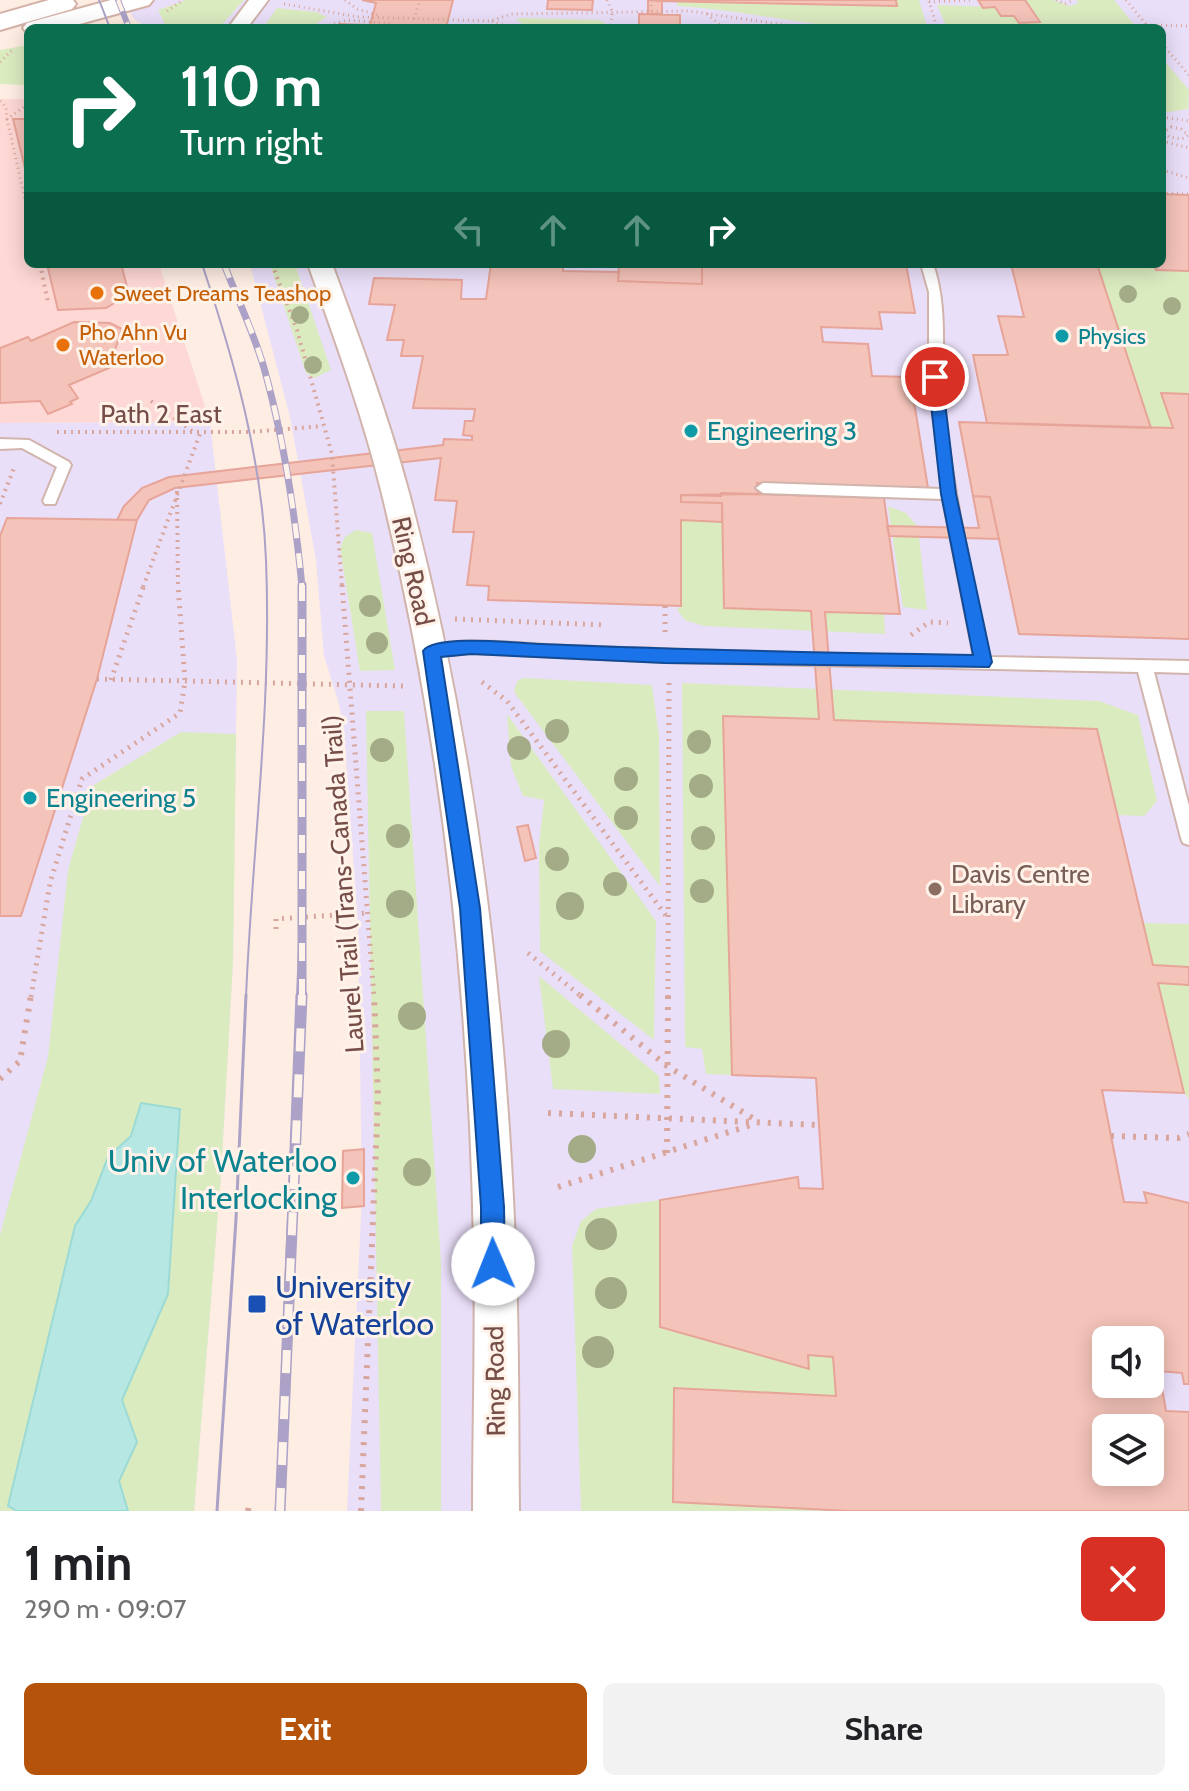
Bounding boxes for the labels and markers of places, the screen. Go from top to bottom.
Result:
place label: Sweet Dreams Teashop [113,280,331,307]
marker: Sweet Dreams Teashop [88,284,106,302]
place label: Pho Ahn Vu Waterloo [79,319,187,371]
place label: Physics [1078,323,1146,350]
marker: Physics [1053,327,1071,345]
marker: Pho Ahn Vu Waterloo [54,336,72,354]
pin [901,343,969,411]
place label: Engineering 3 [707,415,857,447]
marker: Engineering 3 [682,422,700,440]
place label: Engineering 5 [46,782,196,814]
marker: Engineering 5 [21,789,39,807]
place label: Davis Centre Library [951,858,1090,920]
marker: Davis Centre Library [926,880,944,898]
place label: Univ of Waterloo Interlocking [108,1141,338,1217]
marker: Univ of Waterloo Interlocking [344,1169,362,1187]
place label: University of Waterloo [275,1267,434,1343]
marker: University of Waterloo [246,1293,268,1315]

